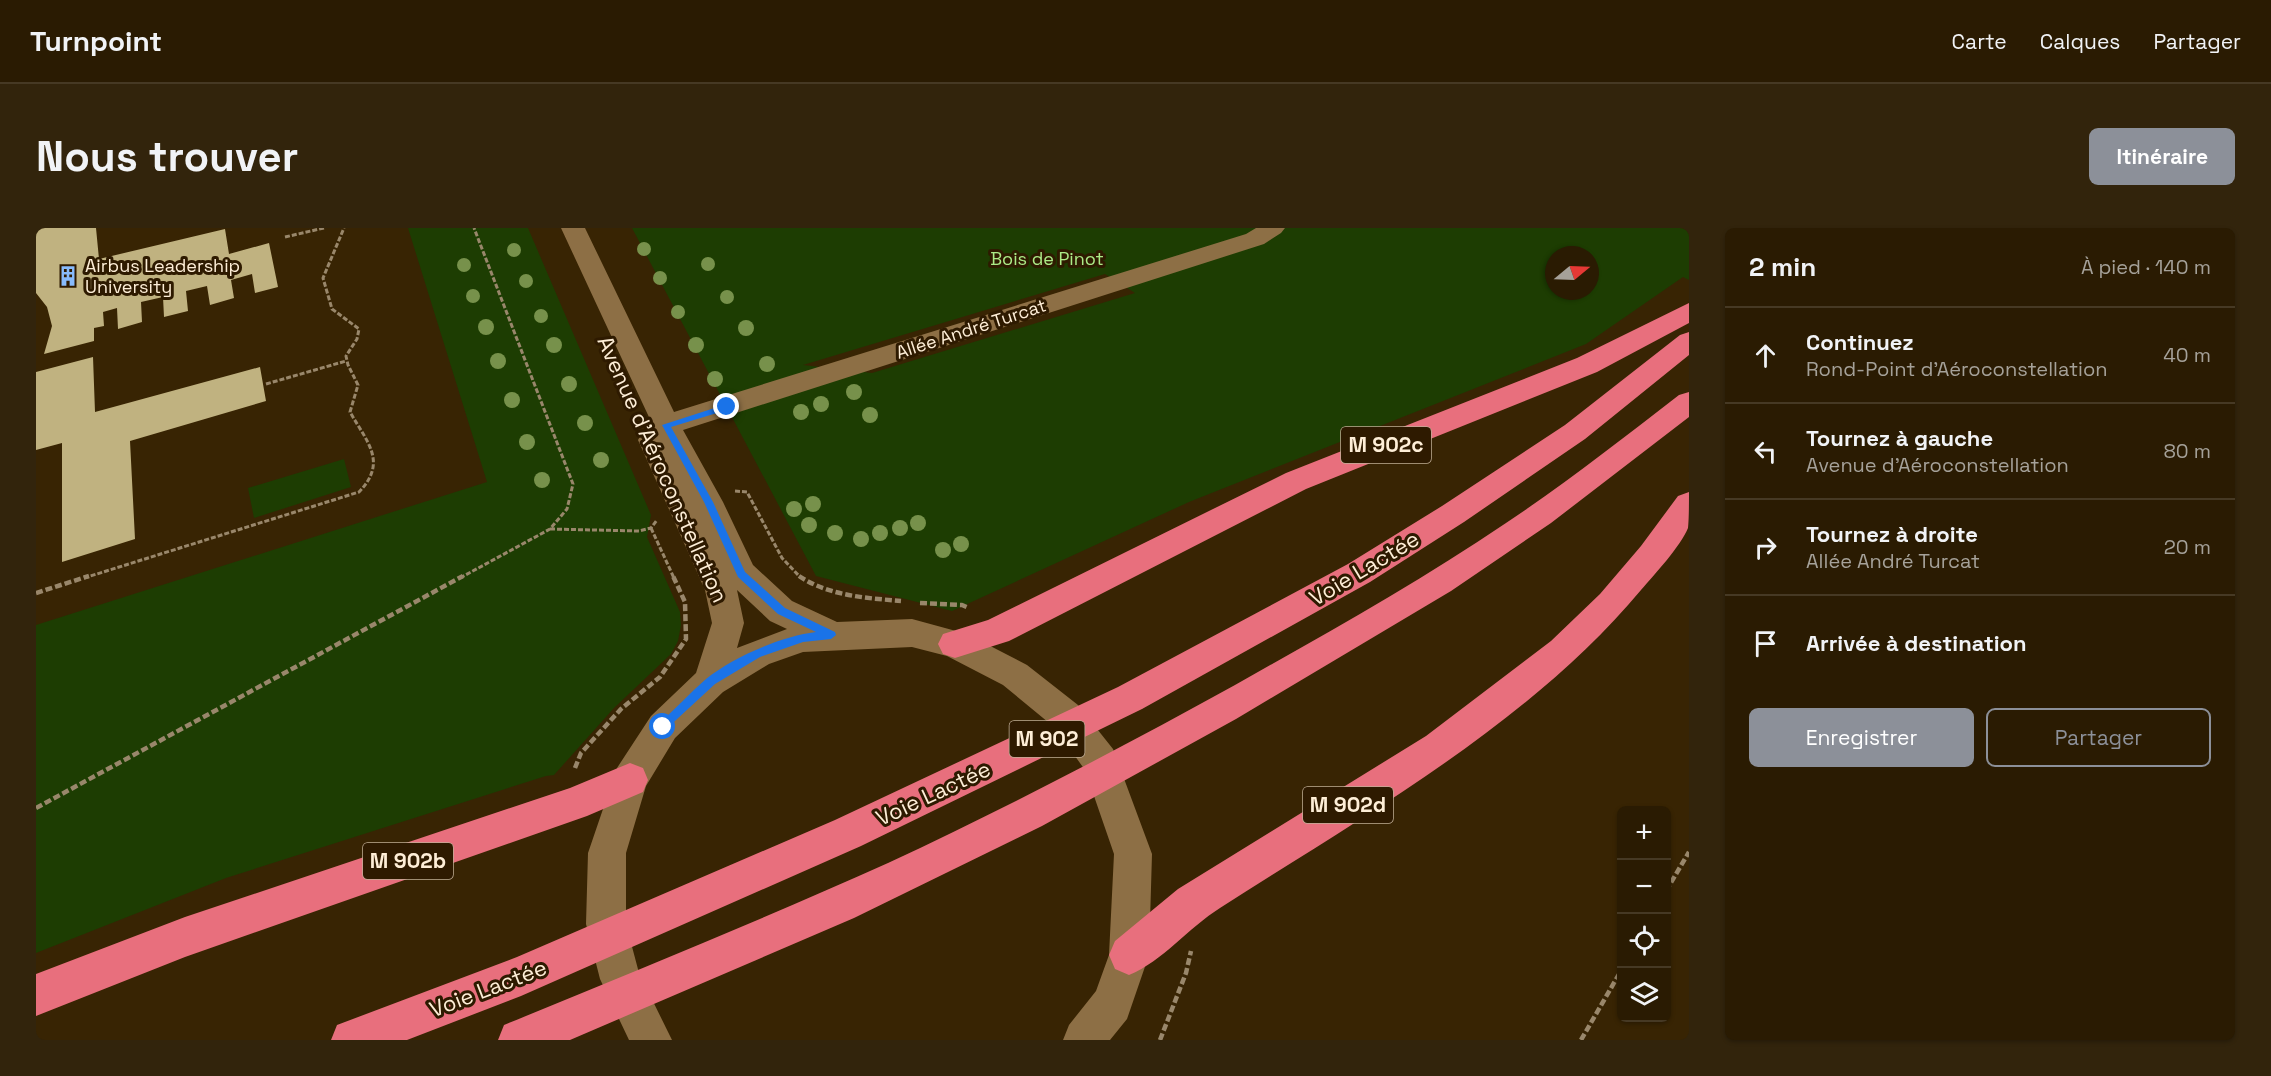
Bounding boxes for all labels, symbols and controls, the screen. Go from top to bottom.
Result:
text: Turnpoint [30,23,162,59]
text: Carte [1952,28,2007,55]
text: Calques [2040,28,2120,55]
text: Partager [2153,28,2241,55]
button: Itinéraire [2089,128,2235,185]
text: Nous trouver [36,130,298,183]
north arrow [1545,246,1599,300]
park label: Bois de Pinot [990,247,1104,270]
text: 2 min [1749,250,1816,284]
place label: Airbus Leadership University [85,254,240,298]
text: À pied · 140 m [2081,254,2211,280]
building icon: Airbus Leadership University [56,264,80,288]
street label: Allée André Turcat [893,293,1049,364]
text: Continuez [1806,328,1914,356]
street label: Avenue d'Aéroconstellation [591,331,735,607]
icon: ahead [1749,339,1782,372]
text: 40 m [2163,342,2211,368]
text: Rond-Point d'Aéroconstellation [1806,356,2108,382]
route end [713,393,739,419]
text: Tournez à gauche [1806,424,1993,452]
road number: M 902c [1341,427,1431,463]
icon: left [1749,435,1782,468]
text: 80 m [2163,438,2211,464]
text: Avenue d'Aéroconstellation [1806,452,2069,478]
text: Tournez à droite [1806,520,1978,548]
street label: Voie Lactée [1304,524,1424,612]
icon: right [1749,531,1782,564]
text: 20 m [2164,534,2211,560]
text: Allée André Turcat [1806,548,1980,574]
icon: arrive [1749,627,1782,660]
text: Arrivée à destination [1806,629,2027,657]
button: Enregistrer [1749,708,1974,767]
button: Partager [1986,708,2211,767]
route start [649,713,675,739]
road number: M 902 [1010,721,1084,757]
street label: Voie Lactée [871,754,995,832]
road number: M 902d [1303,787,1393,823]
map controls [1617,806,1671,1022]
button: + [1617,806,1671,860]
road number: M 902b [363,843,453,879]
button: − [1617,860,1671,914]
button: locate [1617,914,1671,968]
street label: Voie Lactée [425,953,551,1023]
button: layers [1617,968,1671,1022]

